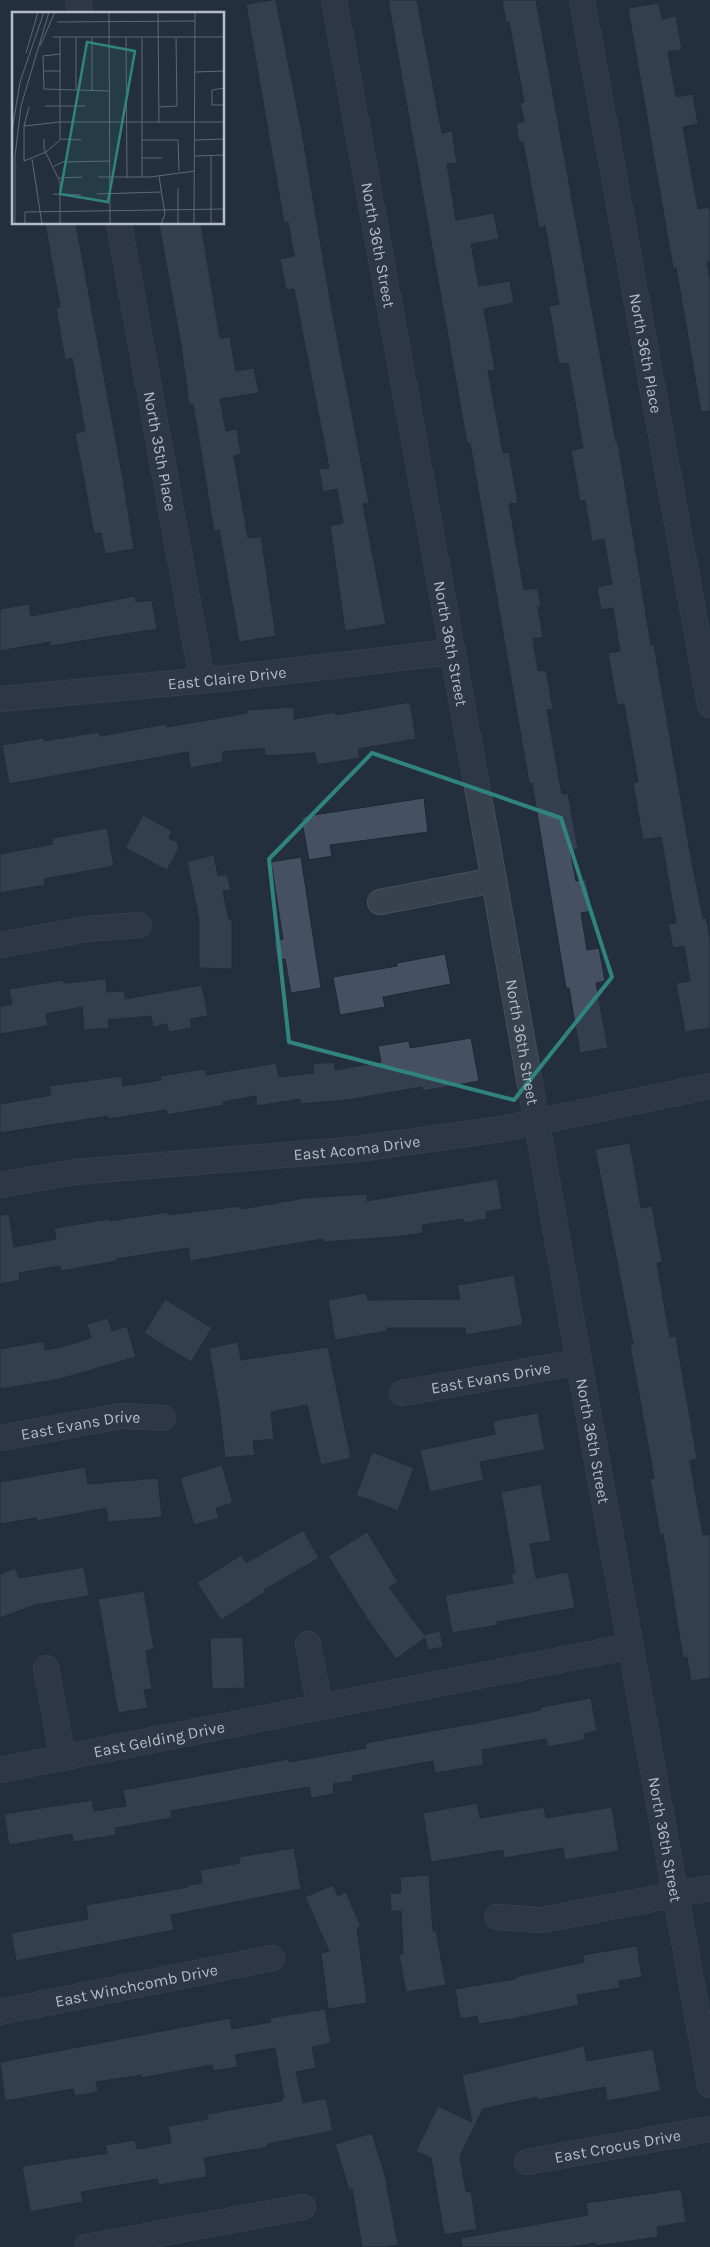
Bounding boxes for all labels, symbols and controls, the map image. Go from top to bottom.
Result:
inset map [12,12,225,225]
street label: North 36th Street [358,181,399,309]
street label: North 36th Place [626,292,666,415]
street label: North 35th Place [140,390,181,513]
street label: North 36th Street [430,579,472,708]
street label: East Claire Drive [167,662,287,693]
street label: North 36th Street [502,978,543,1106]
street label: East Acoma Drive [293,1131,421,1164]
street label: East Evans Drive [429,1358,552,1397]
street label: North 36th Street [573,1377,614,1505]
street label: East Evans Drive [19,1406,141,1444]
street label: East Gelding Drive [92,1717,226,1761]
street label: North 36th Street [645,1775,686,1904]
street label: East Winchcomb Drive [53,1960,219,2010]
street label: East Crocus Drive [553,2125,682,2166]

